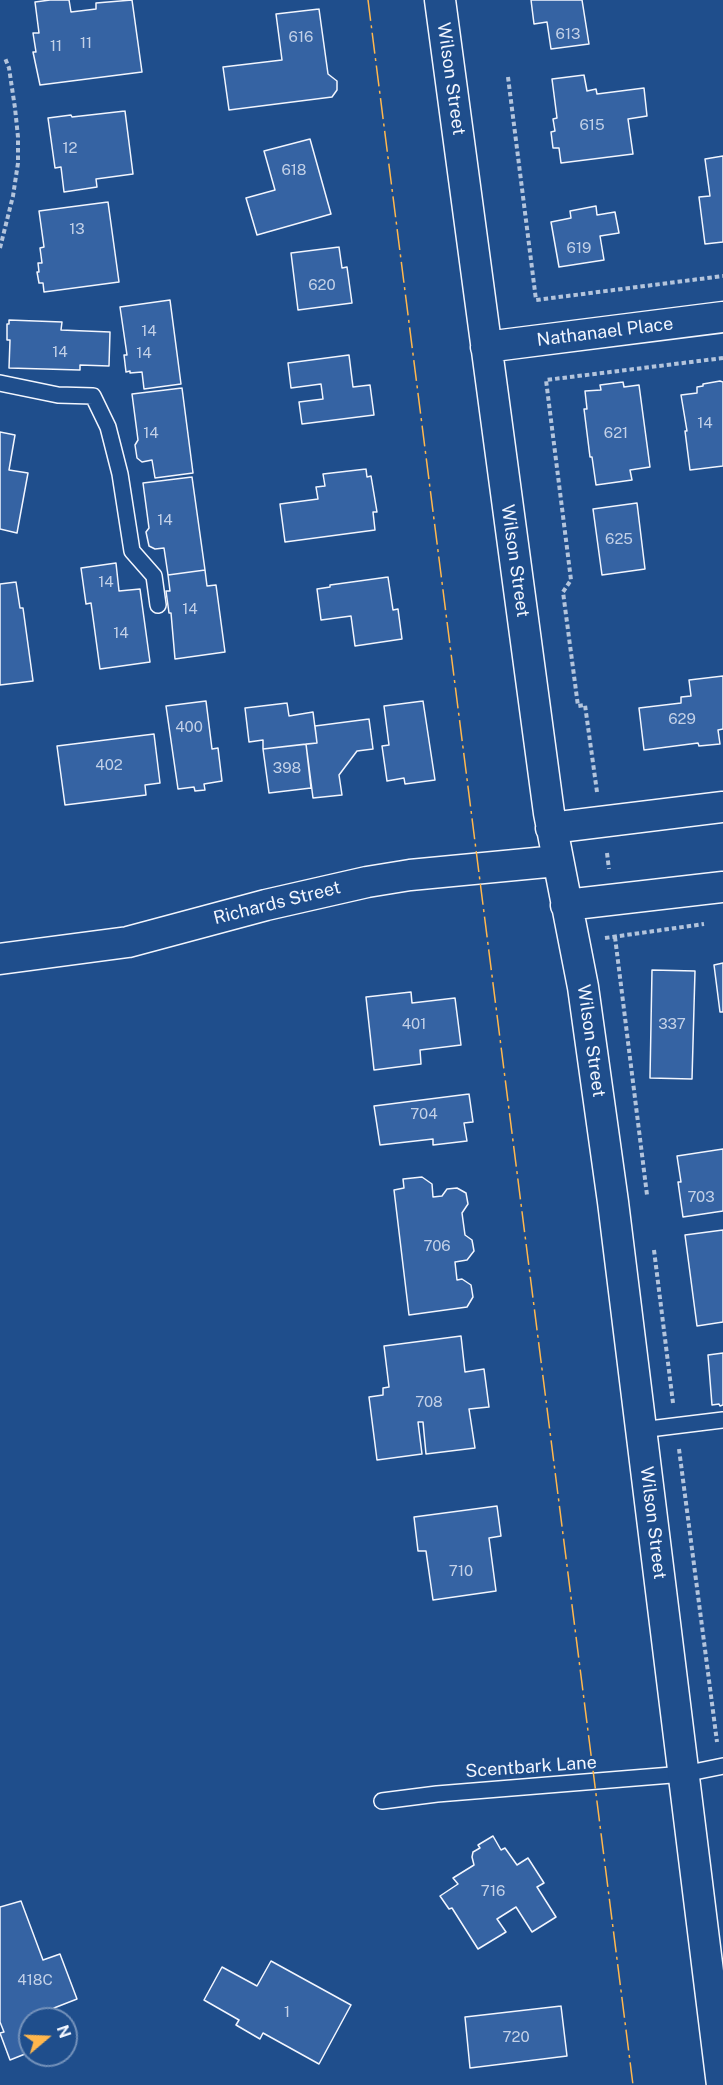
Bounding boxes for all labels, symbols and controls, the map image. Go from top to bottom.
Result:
street label: Wilson Street [432,21,470,137]
house number: 613 [556,25,580,43]
house number: 616 [289,28,313,46]
house number: 11 [80,34,92,52]
house number: 11 [50,37,62,55]
house number: 615 [579,116,605,134]
house number: 12 [62,139,78,157]
house number: 618 [281,161,307,179]
house number: 13 [69,220,85,238]
house number: 619 [567,239,591,257]
house number: 620 [308,276,336,294]
street label: Nathanael Place [535,313,675,351]
house number: 14 [141,322,157,340]
house number: 14 [52,343,68,361]
house number: 14 [136,344,152,362]
house number: 14 [697,414,713,432]
house number: 14 [143,424,159,442]
house number: 621 [604,424,628,442]
street label: Wilson Street [496,503,534,619]
house number: 14 [157,511,173,529]
house number: 625 [605,530,633,548]
house number: 14 [98,573,114,591]
house number: 14 [182,600,198,618]
house number: 14 [113,624,129,642]
house number: 629 [668,710,696,728]
house number: 400 [175,718,203,736]
house number: 402 [95,756,123,774]
house number: 398 [273,759,301,777]
street label: Richards Street [211,877,343,929]
street label: Wilson Street [572,983,610,1099]
house number: 401 [402,1015,426,1033]
house number: 337 [658,1015,686,1033]
house number: 704 [410,1105,438,1123]
house number: 703 [687,1188,715,1206]
house number: 706 [423,1237,451,1255]
house number: 708 [415,1393,443,1411]
street label: Wilson Street [635,1465,671,1581]
house number: 710 [449,1562,473,1580]
street label: Scentbark Lane [465,1752,597,1782]
house number: 716 [481,1882,505,1900]
house number: 418C [17,1971,53,1989]
house number: 1 [284,2003,290,2021]
north arrow [18,2007,78,2067]
text: N [53,2023,75,2041]
house number: 720 [502,2028,530,2046]

